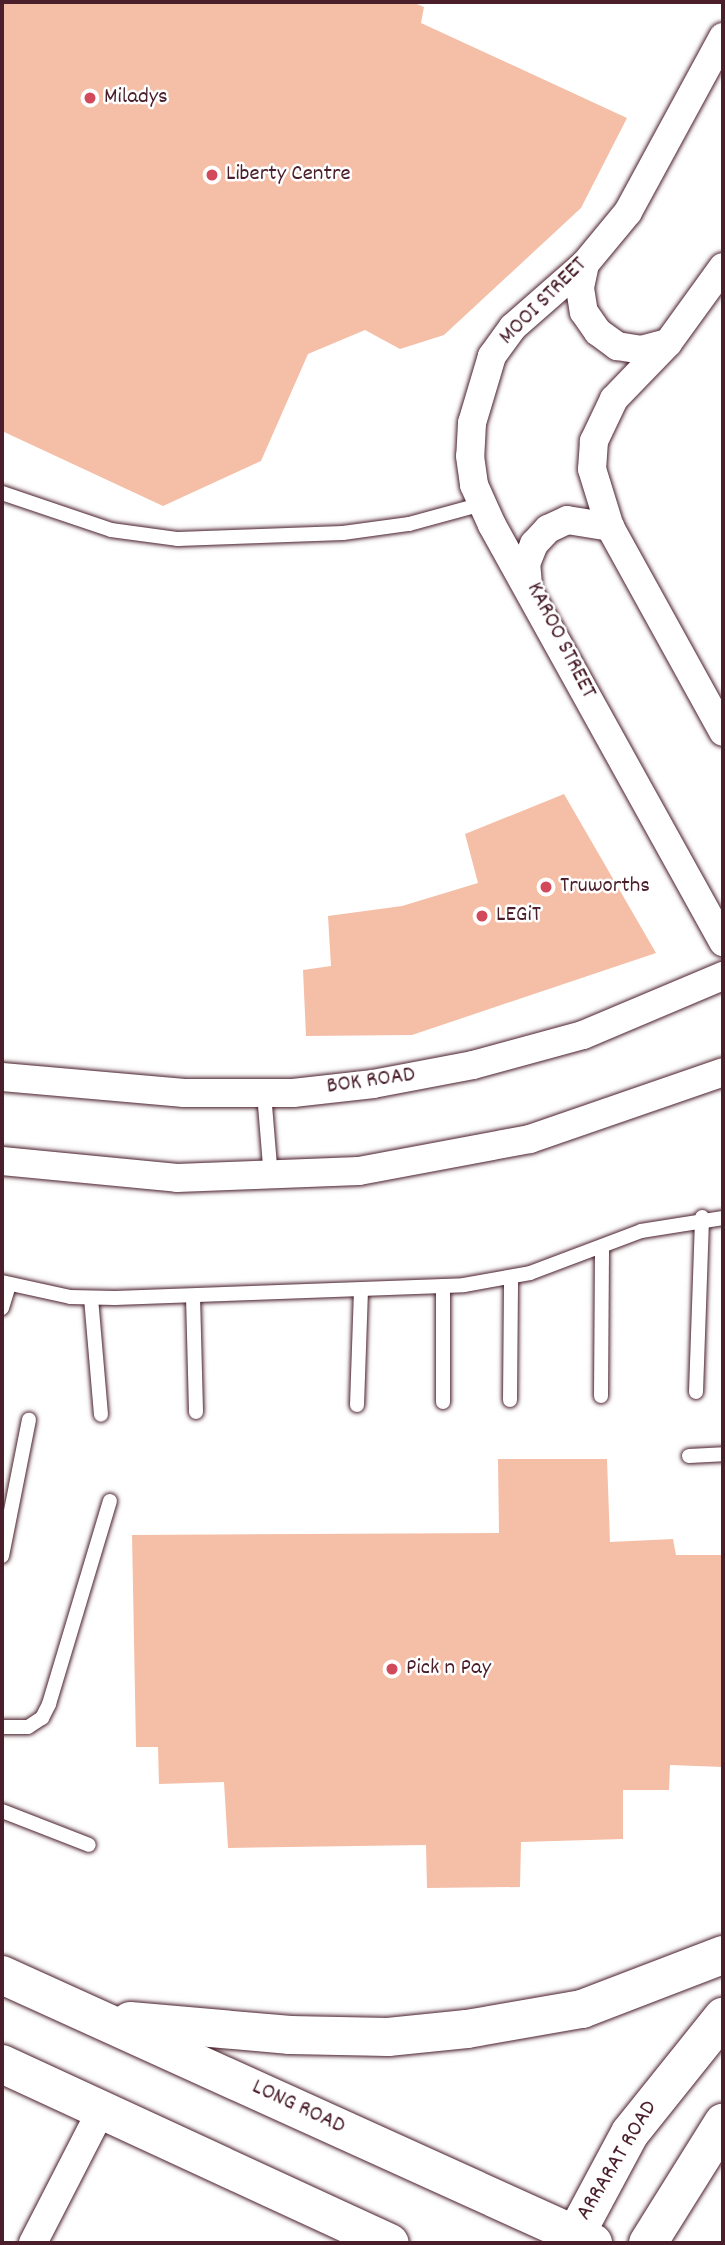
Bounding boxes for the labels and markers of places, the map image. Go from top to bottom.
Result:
place label: Miladys [104,84,168,112]
marker: Miladys [82,90,98,106]
place label: Liberty Centre [226,161,351,189]
marker: Liberty Centre [204,167,220,183]
place label: Truworths [560,873,650,901]
marker: Truworths [538,879,554,895]
place label: LEGiT [496,902,541,930]
marker: LEGiT [474,908,490,924]
place label: Pick n Pay [406,1655,491,1683]
marker: Pick n Pay [384,1661,400,1677]

